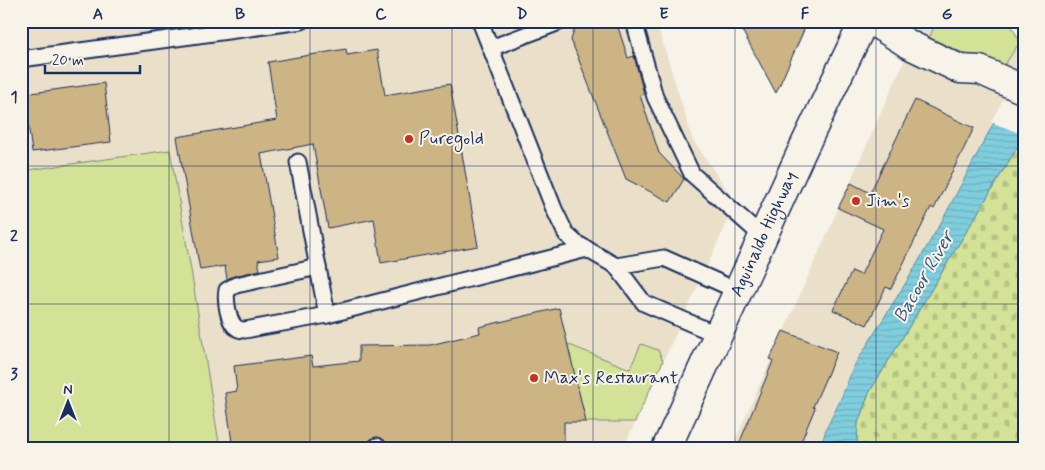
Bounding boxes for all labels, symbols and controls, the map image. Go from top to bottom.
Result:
text: A [93,4,103,25]
text: B [235,4,245,25]
text: C [375,4,387,25]
text: D [516,4,528,25]
text: E [659,4,669,25]
text: F [801,4,810,25]
text: G [942,4,953,25]
scale bar [45,42,140,74]
text: 20 m [52,51,84,71]
text: 1 [10,87,18,108]
place label: Puregold [419,127,484,152]
marker: Puregold [403,133,415,145]
street label: Aguinaldo Highway [725,168,803,301]
place label: Jim's [866,189,910,213]
marker: Jim's [850,195,862,207]
water label: Bacoor River [888,224,962,327]
text: 2 [10,226,18,247]
text: 3 [10,364,18,385]
place label: Max's Restaurant [544,366,678,390]
marker: Max's Restaurant [528,372,540,384]
north arrow [42,378,92,428]
text: N [63,381,73,399]

